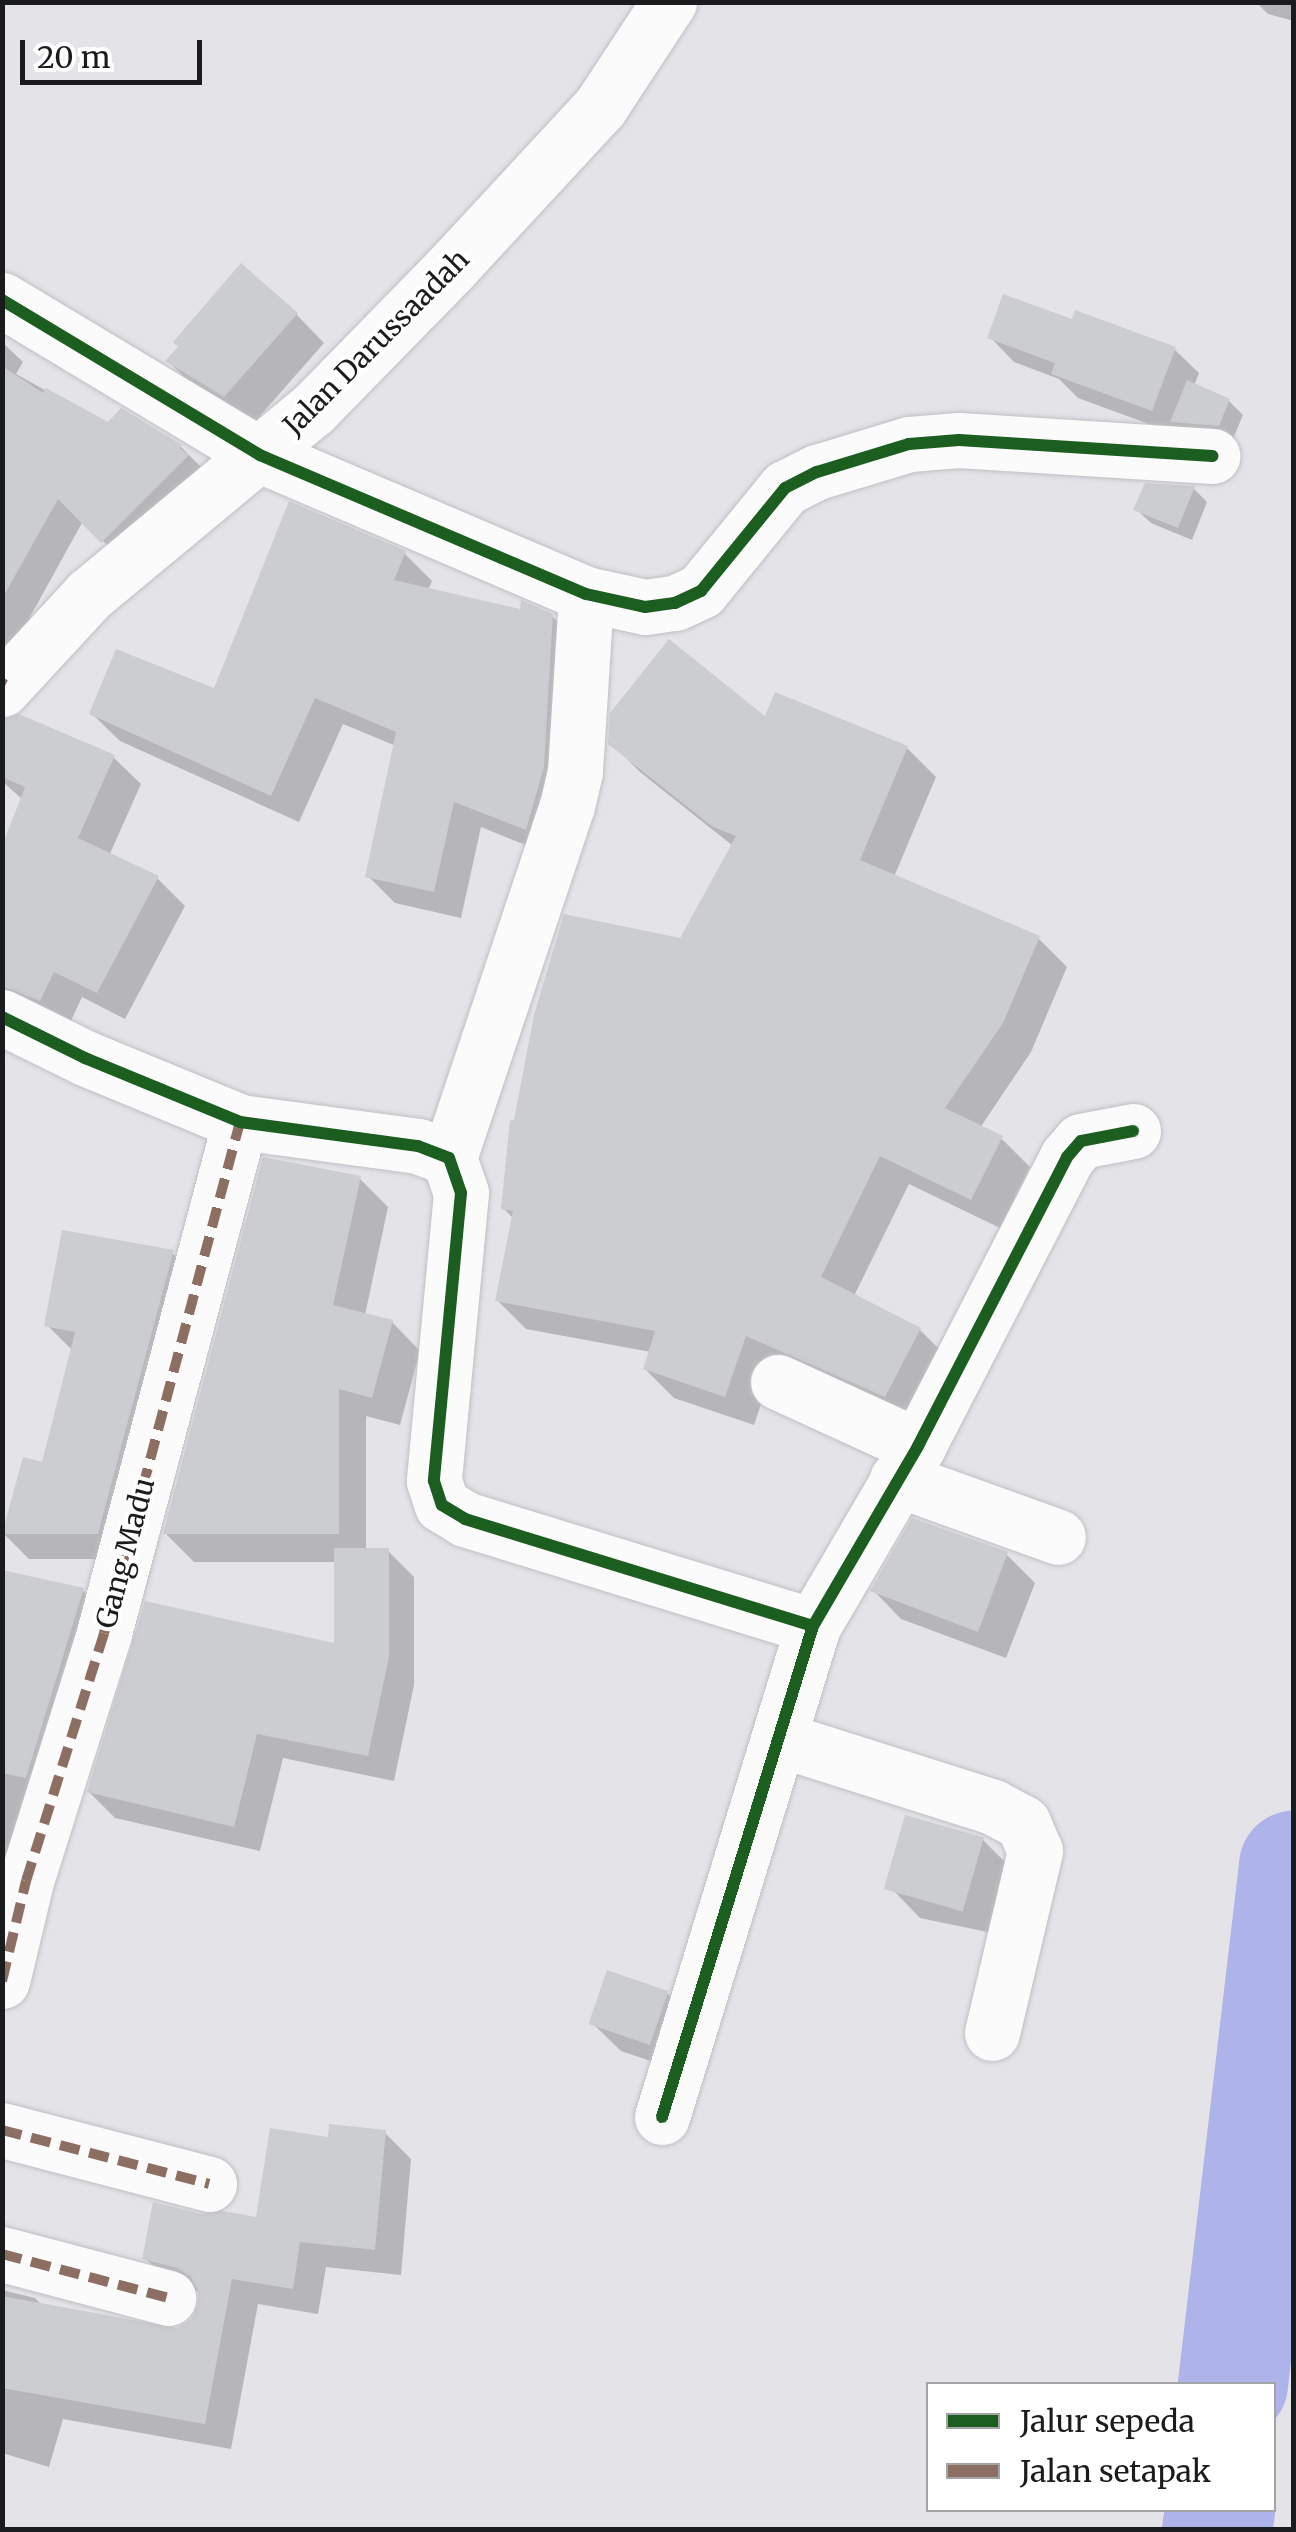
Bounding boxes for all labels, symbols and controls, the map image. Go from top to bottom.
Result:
scale bar [25,20,208,82]
text: 20 m [37,38,110,76]
street label: Jalan Darussaadah [276,242,476,442]
street label: Gang Madu [89,1474,161,1632]
legend [926,2382,1276,2512]
text: Jalur sepeda [1020,2402,1195,2440]
text: Jalan setapak [1020,2452,1211,2490]

